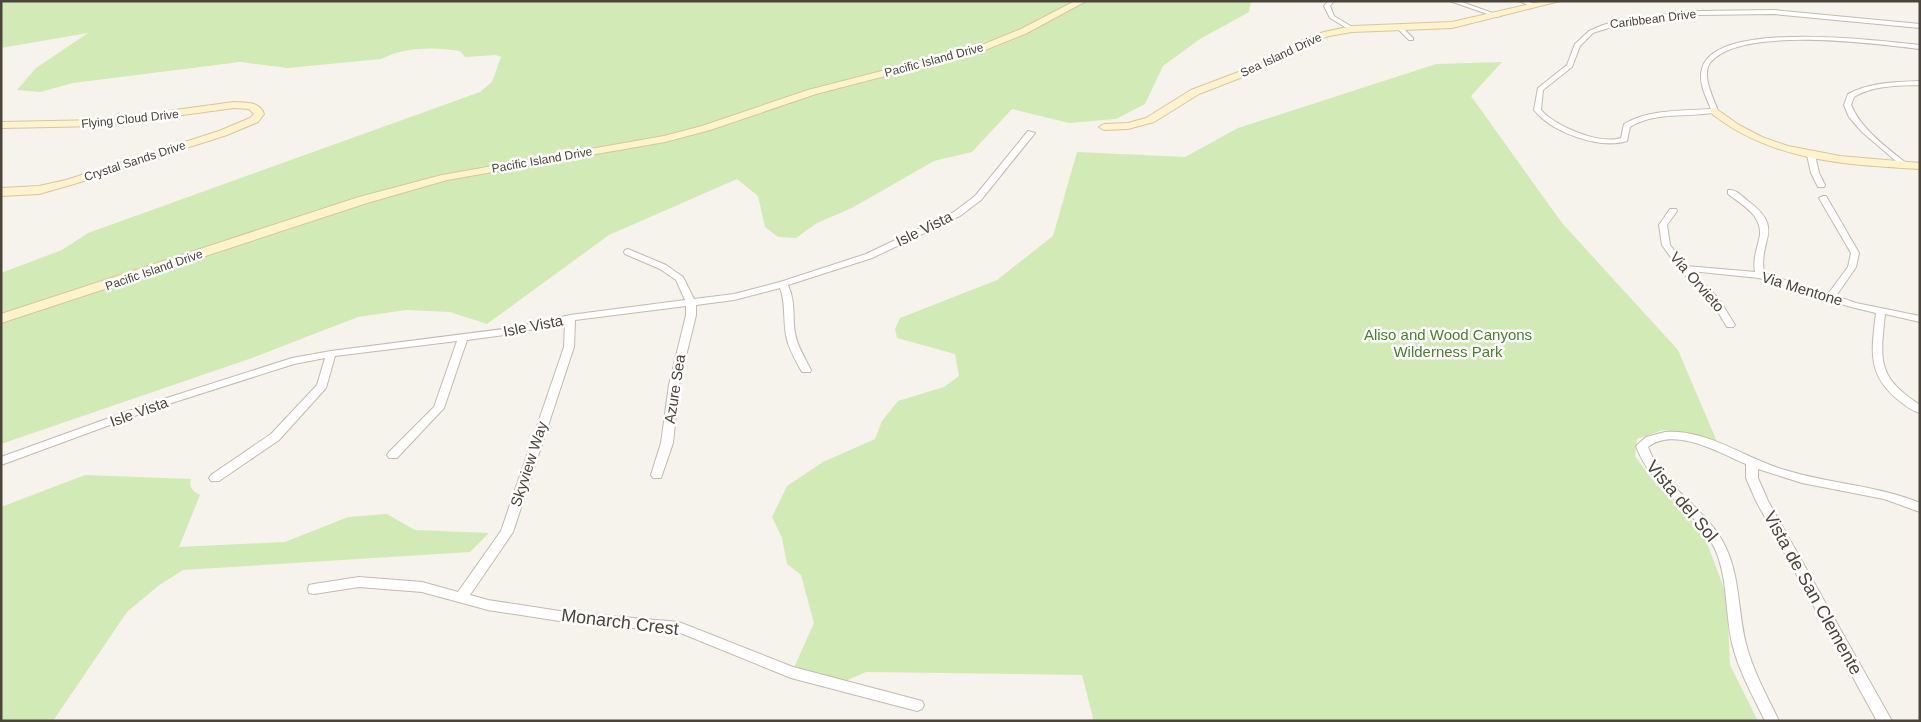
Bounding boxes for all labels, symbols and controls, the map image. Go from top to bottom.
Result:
street label: Caribbean Drive [1609,7,1697,31]
street label: Sea Island Drive [1238,30,1324,80]
street label: Pacific Island Drive [883,40,985,80]
street label: Flying Cloud Drive [81,107,180,131]
street label: Crystal Sands Drive [82,138,188,184]
street label: Pacific Island Drive [491,144,594,176]
street label: Isle Vista [893,207,955,249]
street label: Pacific Island Drive [103,247,205,293]
street label: Via Orvieto [1667,248,1728,315]
street label: Via Mentone [1760,268,1845,309]
street label: Isle Vista [502,311,565,340]
park label: Aliso and Wood Canyons Wilderness Park [1364,326,1532,360]
street label: Azure Sea [661,352,688,425]
street label: Isle Vista [107,393,171,430]
street label: Skyview Way [507,419,550,509]
street label: Vista del Sol [1642,456,1722,546]
street label: Vista de San Clemente [1760,508,1866,678]
street label: Monarch Crest [560,605,680,639]

